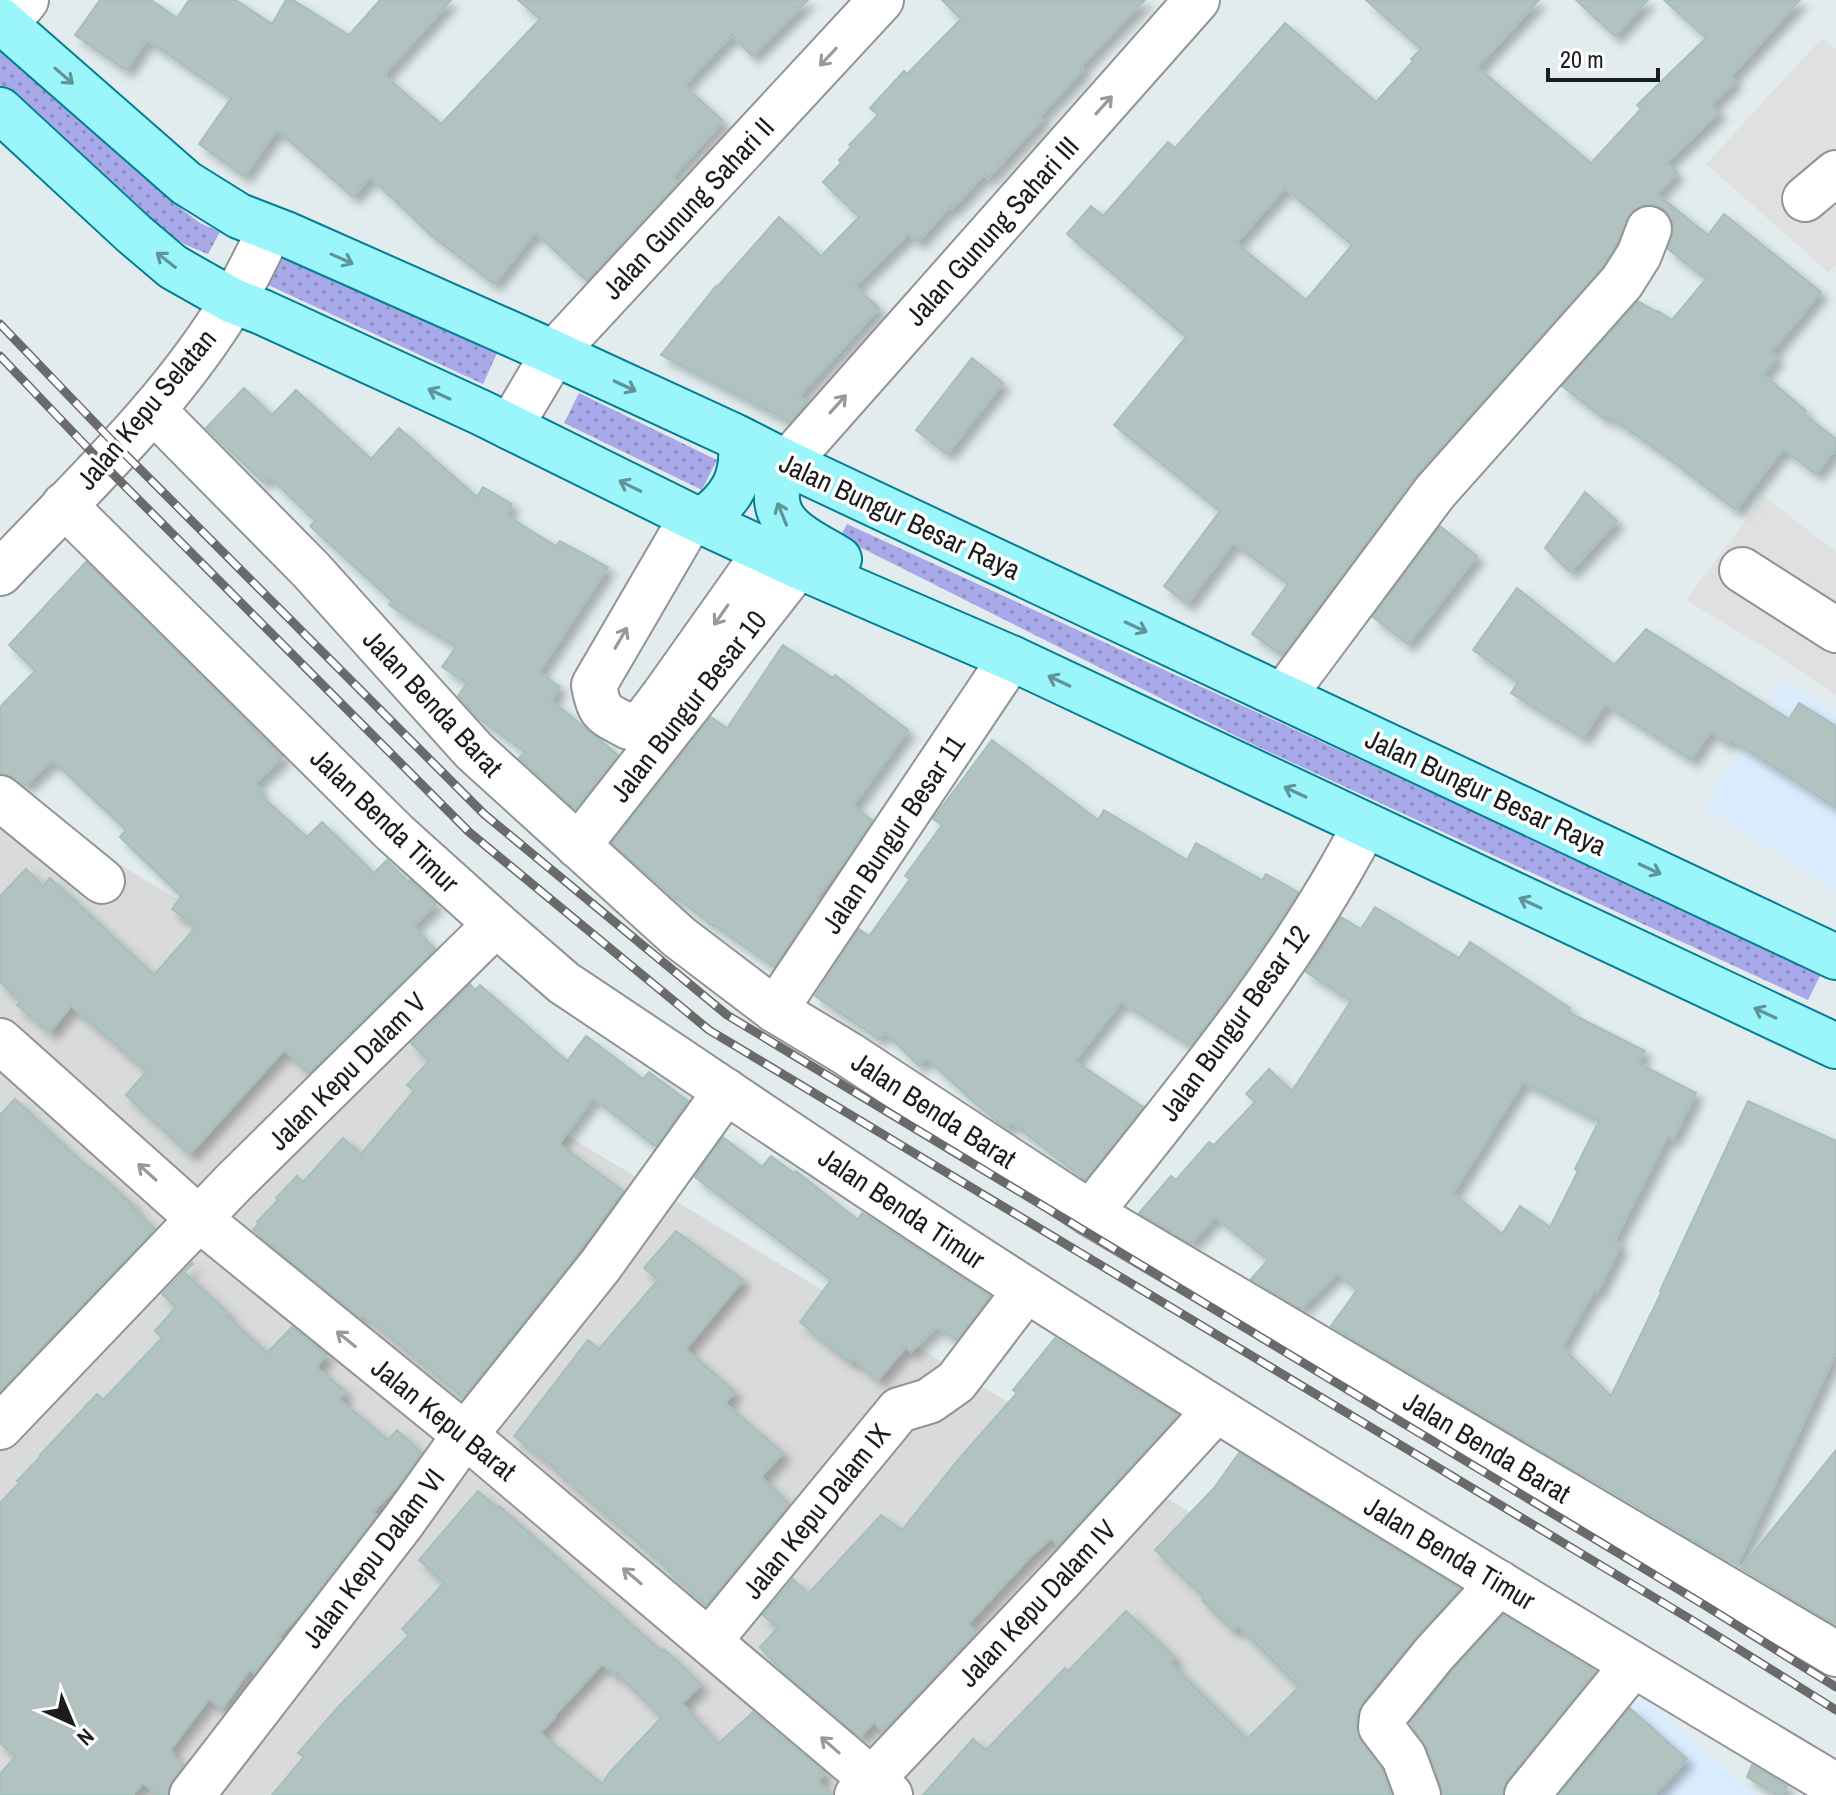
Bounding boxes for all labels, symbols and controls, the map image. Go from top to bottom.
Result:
scale bar [1548,32,1658,82]
text: 20 m [1560,43,1604,75]
one-way arrow [819,47,837,67]
one-way arrow [53,67,73,85]
one-way arrow [1095,96,1113,116]
street label: Jalan Gunung Sahari II [594,109,782,307]
street label: Jalan Gunung Sahari III [897,128,1087,334]
one-way arrow [156,252,177,269]
one-way arrow [330,252,354,267]
street label: Jalan Kepu Selatan [67,321,225,497]
one-way arrow [613,379,637,394]
one-way arrow [427,386,451,401]
one-way arrow [829,395,847,415]
street label: Jalan Bungur Besar Raya [773,443,1027,589]
one-way arrow [619,478,643,494]
one-way arrow [774,502,788,526]
street label: Jalan Bungur Besar 10 [601,602,775,810]
one-way arrow [713,603,729,625]
one-way arrow [1124,620,1148,635]
street label: Jalan Benda Barat [355,621,511,785]
one-way arrow [614,627,630,650]
one-way arrow [1048,673,1072,688]
street label: Jalan Bungur Besar Raya [1359,719,1613,865]
street label: Jalan Bungur Besar 11 [812,727,974,941]
street label: Jalan Benda Timur [302,739,468,901]
one-way arrow [1283,784,1307,799]
one-way arrow [1638,862,1662,877]
one-way arrow [1518,895,1542,910]
street label: Jalan Bungur Besar 12 [1150,917,1318,1129]
street label: Jalan Kepu Dalam V [260,983,435,1158]
one-way arrow [1753,1005,1777,1020]
street label: Jalan Benda Barat [844,1043,1024,1177]
street label: Jalan Benda Timur [811,1138,993,1278]
one-way arrow [137,1163,157,1181]
one-way arrow [336,1330,357,1348]
street label: Jalan Kepu Barat [364,1349,524,1489]
street label: Jalan Benda Barat [1396,1382,1578,1512]
street label: Jalan Kepu Dalam IX [733,1415,899,1607]
street label: Jalan Kepu Dalam VI [293,1460,453,1656]
street label: Jalan Benda Timur [1357,1487,1543,1619]
street label: Jalan Kepu Dalam IV [950,1511,1125,1695]
one-way arrow [622,1567,643,1585]
north arrow [32,1683,112,1763]
text: N [71,1722,101,1753]
one-way arrow [820,1736,841,1754]

